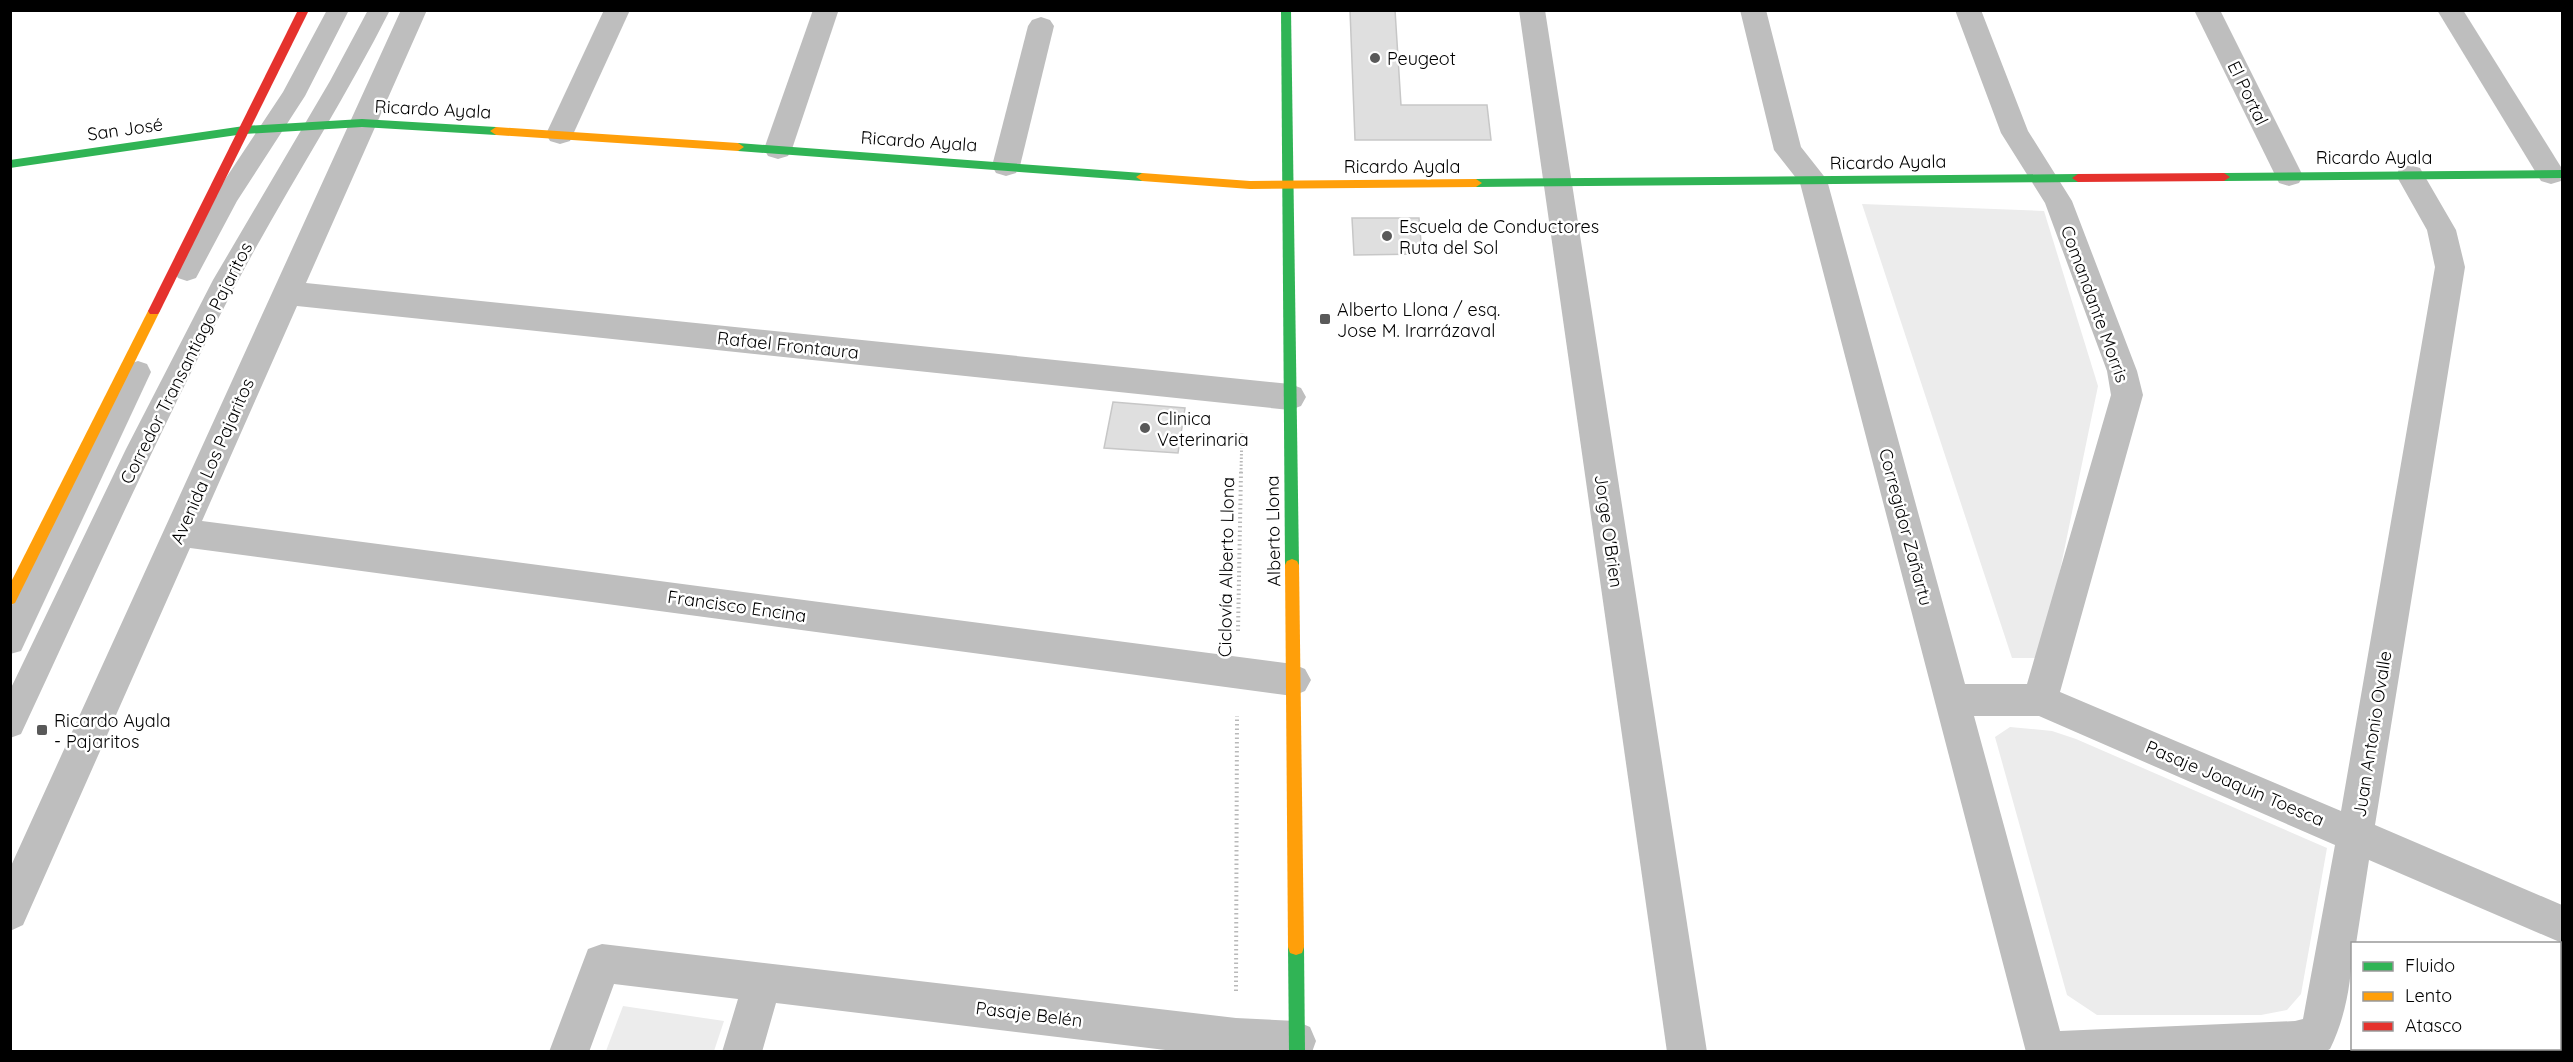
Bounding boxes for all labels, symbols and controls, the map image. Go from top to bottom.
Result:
place label: Peugeot [1387,47,1456,70]
marker: Peugeot [1368,51,1382,65]
street label: El Portal [2223,57,2273,129]
street label: Ricardo Ayala [374,94,492,124]
street label: San José [86,112,164,146]
street label: Ricardo Ayala [860,125,978,157]
street label: Ricardo Ayala [2316,146,2432,169]
street label: Ricardo Ayala [1829,149,1947,175]
street label: Ricardo Ayala [1344,155,1460,178]
place label: Escuela de Conductores Ruta del Sol [1399,215,1599,259]
street label: Comandante Morris [2056,222,2134,386]
marker: Escuela de Conductores Ruta del Sol [1380,229,1394,243]
street label: Corredor Transantiago Pajaritos [115,238,257,488]
place label: Alberto Llona / esq. Jose M. Irarrázaval [1337,298,1500,342]
marker: Alberto Llona / esq. Jose M. Irarrázaval [1318,312,1332,326]
street label: Rafael Frontaura [716,326,860,364]
street label: Avenida Los Pajaritos [165,375,259,547]
place label: Clinica Veterinaria [1157,407,1249,451]
marker: Clinica Veterinaria [1138,421,1152,435]
street label: Corregidor Zañartu [1874,446,1938,608]
street label: Jorge O'Brien [1590,473,1628,589]
street label: Alberto Llona [1261,475,1285,587]
street label: Ciclovía Alberto Llona [1213,477,1239,657]
street label: Francisco Encina [666,585,808,627]
street label: Juan Antonio Ovalle [2347,649,2397,819]
place label: Ricardo Ayala - Pajaritos [54,709,171,753]
marker: Ricardo Ayala - Pajaritos [35,723,49,737]
street label: Pasaje Joaquin Toesca [2142,735,2328,831]
legend [2351,942,2561,1050]
text: Fluido [2405,954,2455,977]
text: Lento [2405,984,2452,1007]
street label: Pasaje Belén [974,996,1084,1032]
text: Atasco [2405,1014,2462,1037]

